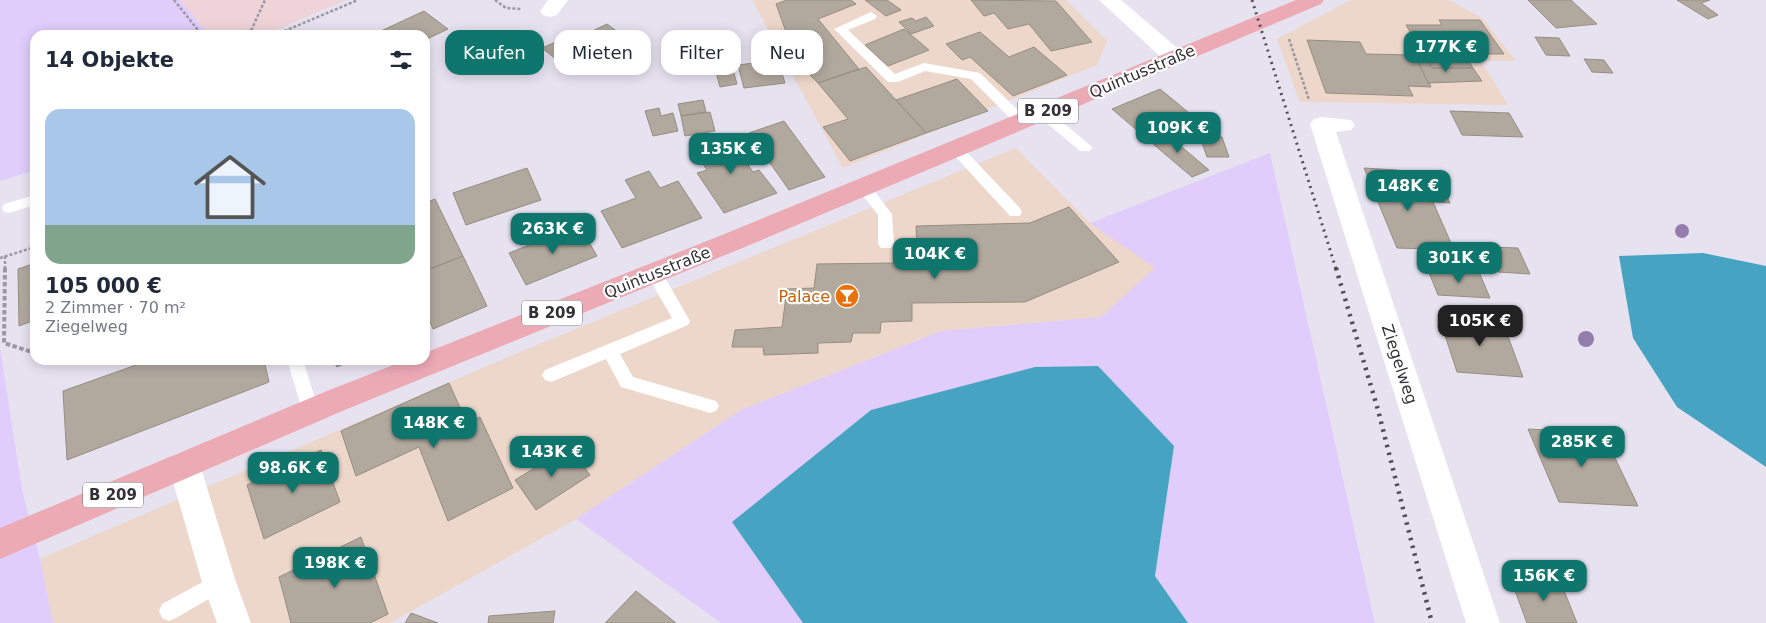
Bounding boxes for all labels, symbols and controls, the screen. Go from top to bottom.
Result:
chip: Kaufen [445,30,544,75]
chip: Mieten [554,30,651,75]
chip: Filter [661,30,741,75]
chip: Neu [751,30,823,75]
pin: 177K € [1405,30,1487,73]
text: 177K € [1415,37,1477,56]
street label: Quintusstraße [1086,41,1198,102]
icon: filters [387,46,415,74]
text: 14 Objekte [45,48,174,72]
road number: B 209 [1018,98,1078,124]
pin: 109K € [1137,112,1219,154]
text: 109K € [1147,118,1209,137]
pin: 135K € [690,132,772,175]
text: 135K € [700,139,762,158]
icon: home [185,142,275,232]
pin: 148K € [1367,170,1449,212]
text: 148K € [1377,176,1439,195]
pin: 263K € [512,212,594,255]
text: 263K € [522,219,584,238]
pin: 104K € [894,238,976,280]
street label: Quintusstraße [601,242,713,302]
pin: 301K € [1418,242,1500,284]
text: 104K € [904,244,966,263]
text: 301K € [1428,248,1490,267]
text: 105 000 € [45,274,162,298]
bar icon: Palace [834,283,860,309]
place label: Palace [778,287,830,306]
text: 2 Zimmer · 70 m² [45,298,186,317]
road number: B 209 [522,300,582,326]
pin: 105K € [1439,304,1521,347]
text: 105K € [1449,311,1511,330]
text: Ziegelweg [45,317,128,336]
street label: Ziegelweg [1378,322,1421,406]
pin: 148K € [393,406,475,449]
text: 148K € [403,413,465,432]
pin: 285K € [1541,426,1623,468]
text: 285K € [1551,432,1613,451]
pin: 143K € [511,436,593,478]
text: 143K € [521,442,583,461]
pin: 98.6K € [247,452,339,494]
text: 98.6K € [259,458,327,477]
road number: B 209 [83,482,143,508]
pin: 198K € [294,546,376,589]
text: 198K € [304,553,366,572]
pin: 156K € [1503,560,1585,602]
text: 156K € [1513,566,1575,585]

